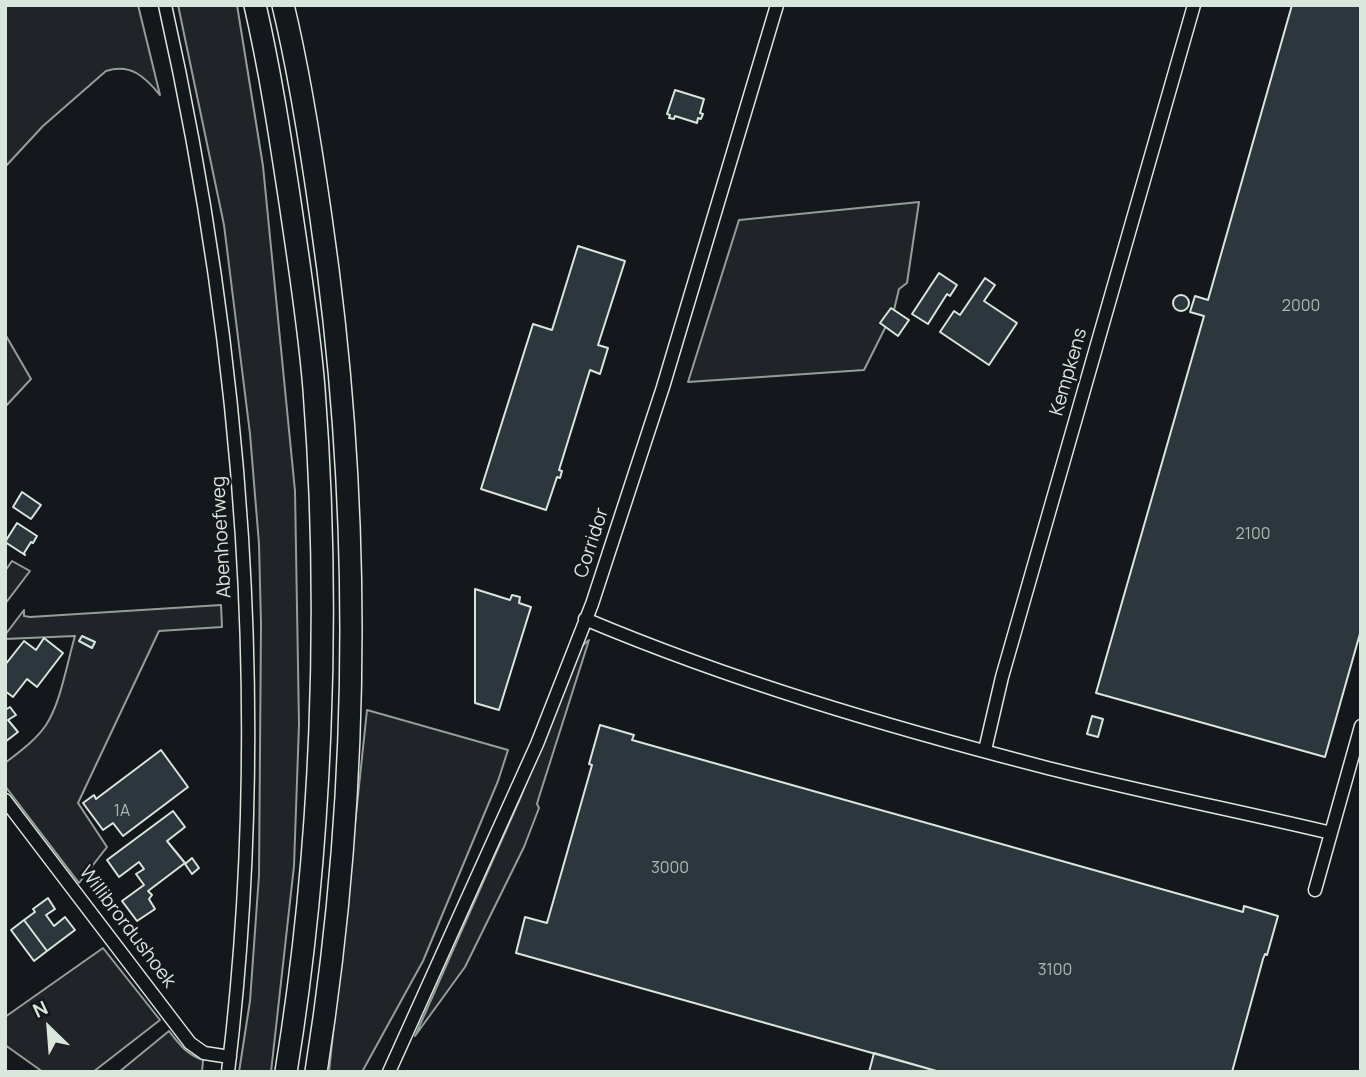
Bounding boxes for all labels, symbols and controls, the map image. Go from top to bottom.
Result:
house number: 2000 [1282,297,1320,317]
street label: Kempkens [1046,326,1092,418]
street label: Abenhoefweg [207,475,237,599]
street label: Corridor [570,505,614,581]
house number: 2100 [1236,525,1270,545]
house number: 1A [114,802,130,822]
house number: 3000 [651,859,689,879]
street label: Willibrordushoek [74,862,180,992]
house number: 3100 [1038,961,1072,981]
north arrow [14,993,84,1063]
text: N [28,994,52,1024]

